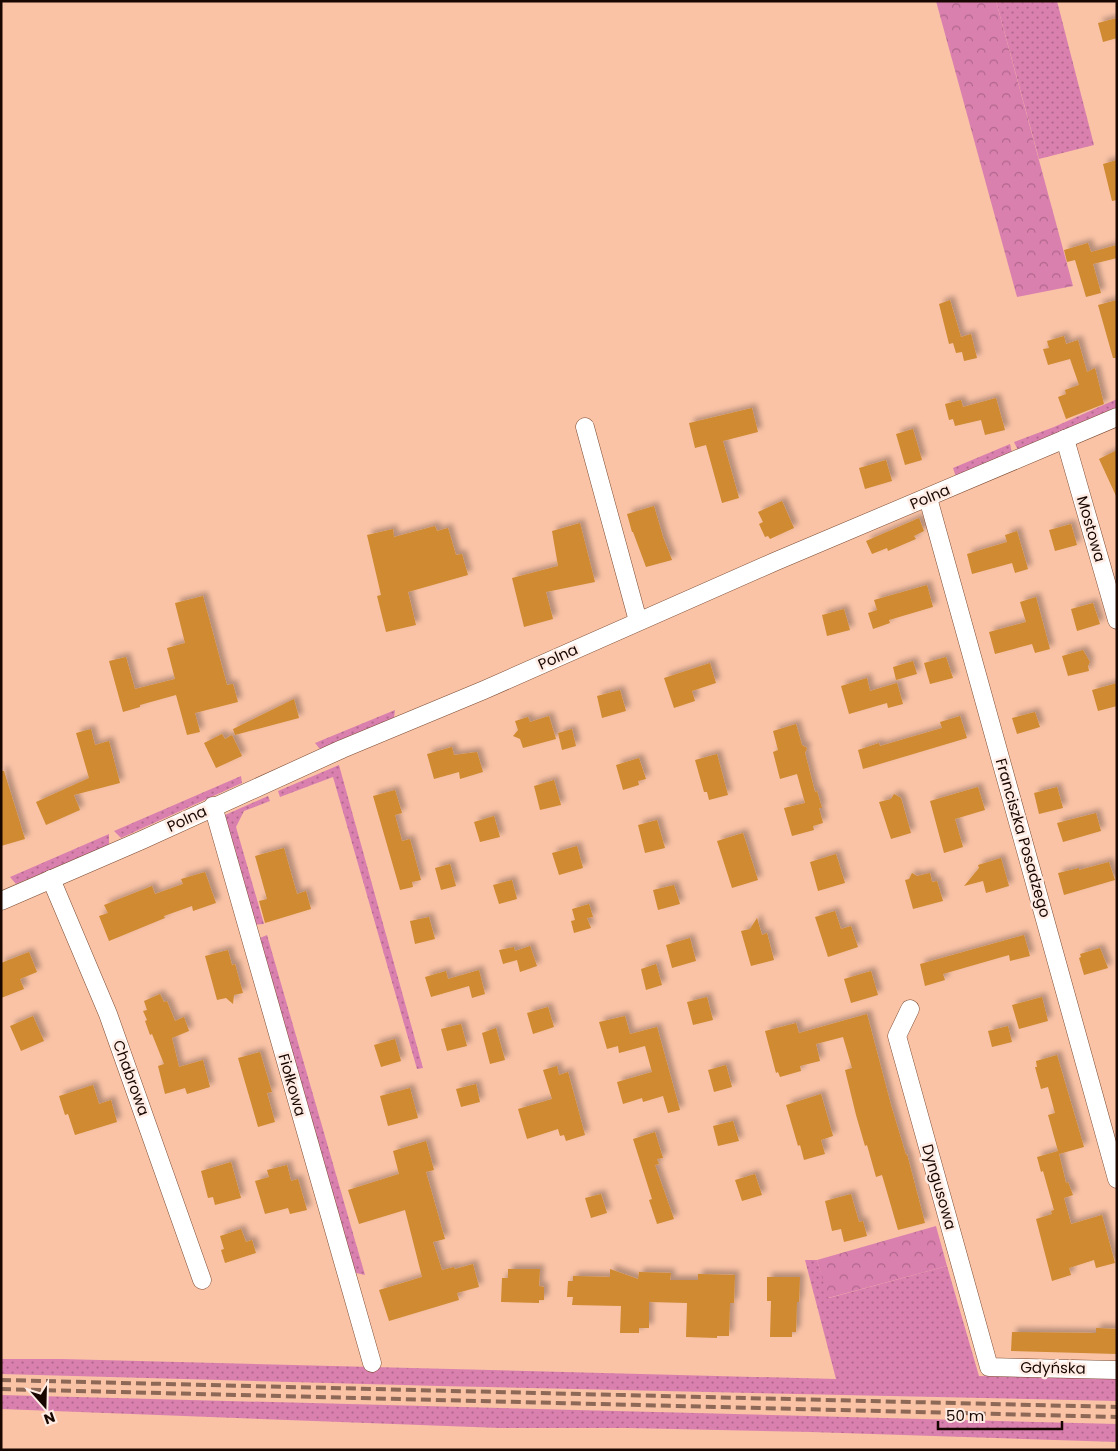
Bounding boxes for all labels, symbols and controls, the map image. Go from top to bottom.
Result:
street label: Polna [907,479,953,514]
street label: Mostowa [1072,493,1111,564]
street label: Polna [534,638,581,675]
street label: Franciszka Posadzego [991,756,1056,920]
street label: Polna [163,800,210,837]
street label: Chabrowa [108,1037,155,1119]
street label: Fiołkowa [274,1051,311,1119]
street label: Dyngusowa [917,1142,962,1232]
street label: Gdyńska [1020,1356,1086,1379]
north arrow [20,1381,70,1431]
scale bar [938,1398,1062,1430]
text: 50 m [946,1405,984,1426]
text: N [41,1407,58,1429]

